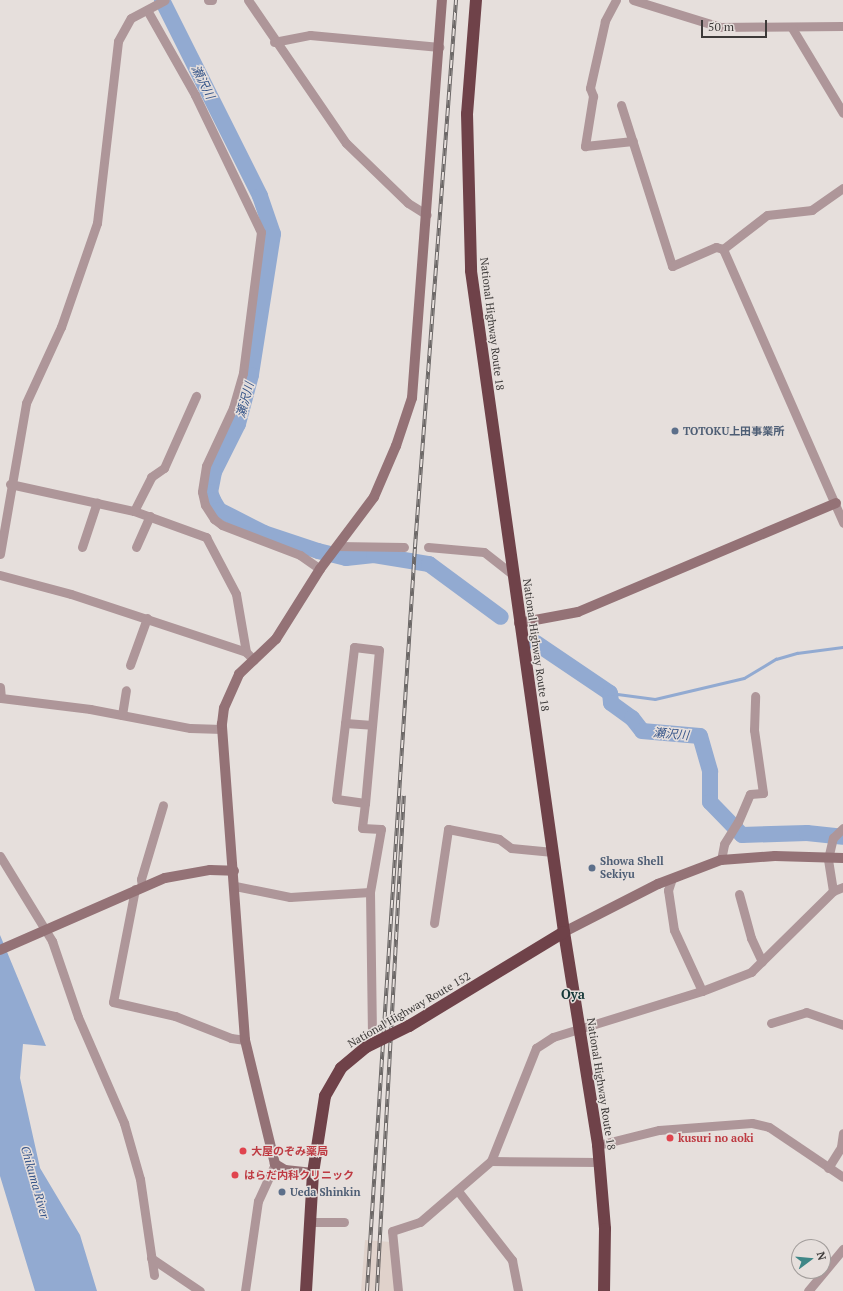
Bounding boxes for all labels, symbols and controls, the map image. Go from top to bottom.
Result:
scale bar [703,12,769,38]
text: 50 m [708,19,734,34]
water label: 瀬沢川 [188,63,218,101]
street label: National Highway Route 18 [477,257,507,391]
water label: 瀬沢川 [233,381,257,419]
place label: TOTOKU上田事業所 [683,424,784,438]
marker: TOTOKU上田事業所 [670,426,680,436]
street label: National Highway Route 18 [520,578,552,712]
water label: 瀬沢川 [652,725,690,743]
place label: Showa Shell Sekiyu [600,855,664,881]
marker: Showa Shell Sekiyu [587,863,597,873]
street label: National Highway Route 152 [345,969,473,1051]
district label: Oya [561,986,585,1002]
street label: National Highway Route 18 [584,1017,618,1151]
place label: kusuri no aoki [678,1131,754,1145]
marker: kusuri no aoki [665,1133,675,1143]
water label: Chikuma River [18,1144,52,1220]
place label: 大屋のぞみ薬局 [251,1144,328,1158]
marker: 大屋のぞみ薬局 [238,1146,248,1156]
place label: はらだ内科クリニック [244,1168,354,1182]
marker: はらだ内科クリニック [229,1169,241,1181]
place label: Ueda Shinkin [290,1185,361,1199]
marker: Ueda Shinkin [277,1187,287,1197]
north arrow [791,1239,831,1279]
text: N [814,1250,829,1262]

